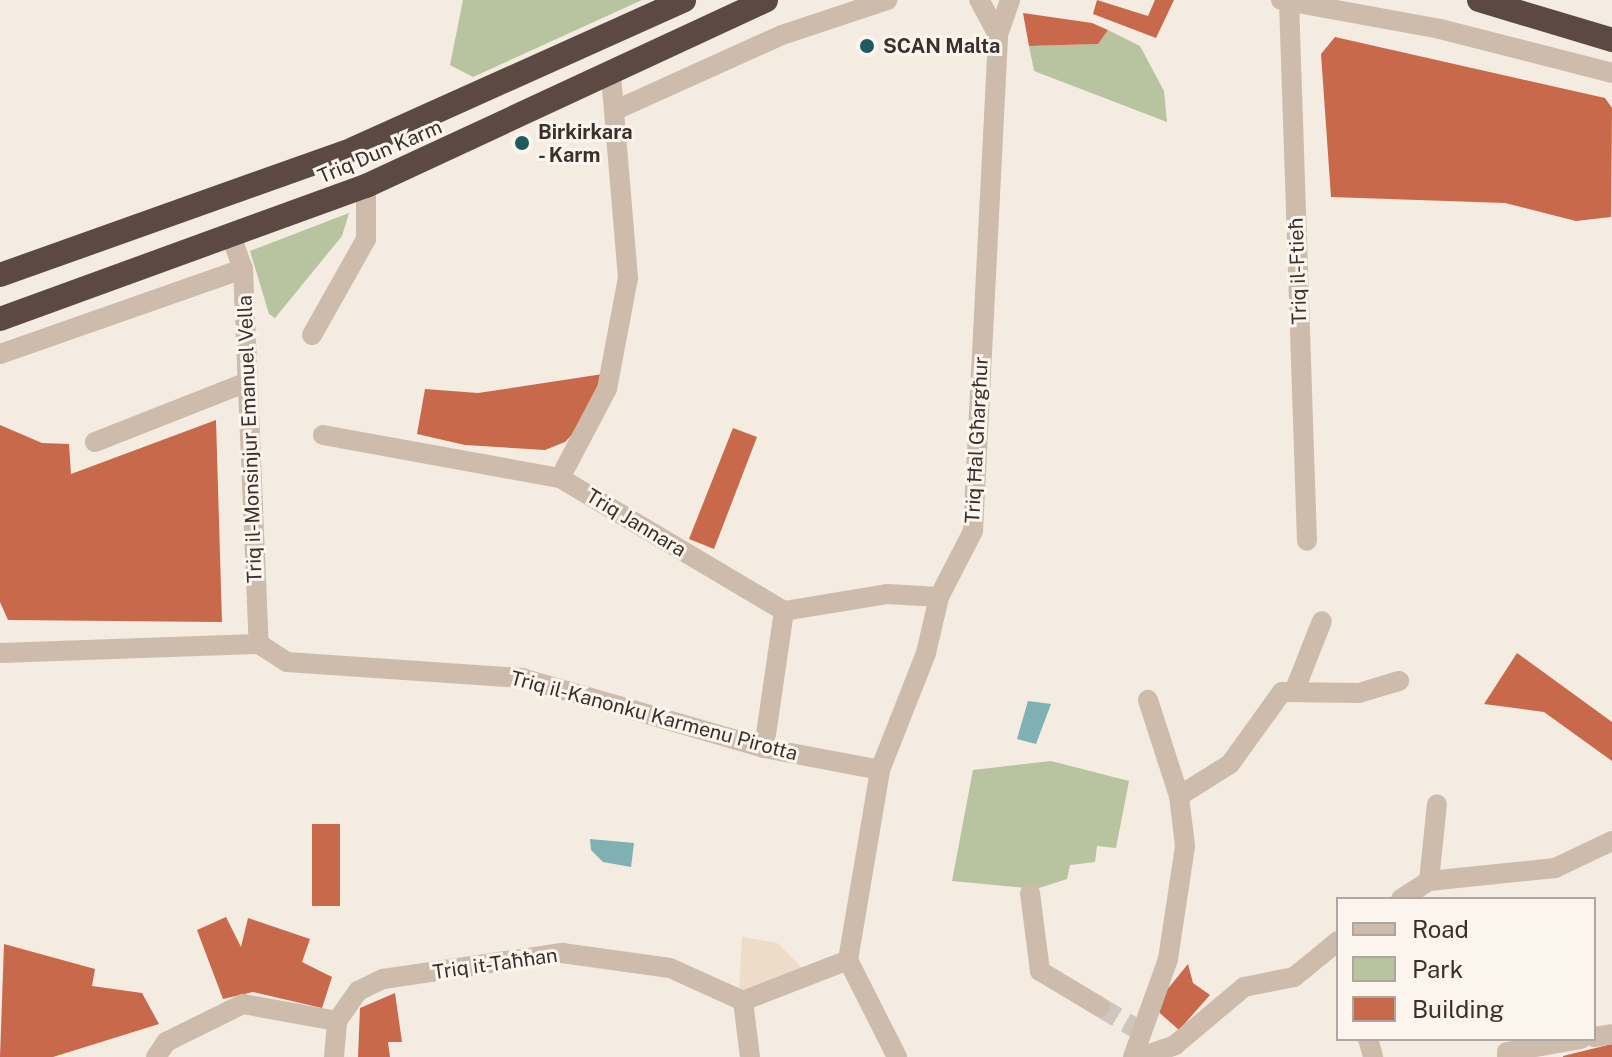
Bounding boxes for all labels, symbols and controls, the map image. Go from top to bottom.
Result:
place label: SCAN Malta [883,34,1000,58]
marker: SCAN Malta [858,37,876,55]
street label: Triq Dun Karm [314,115,446,189]
place label: Birkirkara - Karm [538,120,632,167]
marker: Birkirkara - Karm [513,134,531,152]
street label: Triq il-Ftieħ [1284,217,1312,325]
street label: Triq il-Monsinjur Emanuel Vella [233,294,267,584]
street label: Triq Ħal Għargħur [961,356,993,524]
street label: Triq Jannara [582,484,690,562]
street label: Triq il-Kanonku Karmenu Pirotta [508,666,800,766]
legend [1336,897,1596,1041]
text: Road [1412,915,1469,943]
street label: Triq it-Taħħan [431,943,559,985]
text: Park [1412,955,1463,983]
text: Building [1412,995,1504,1023]

